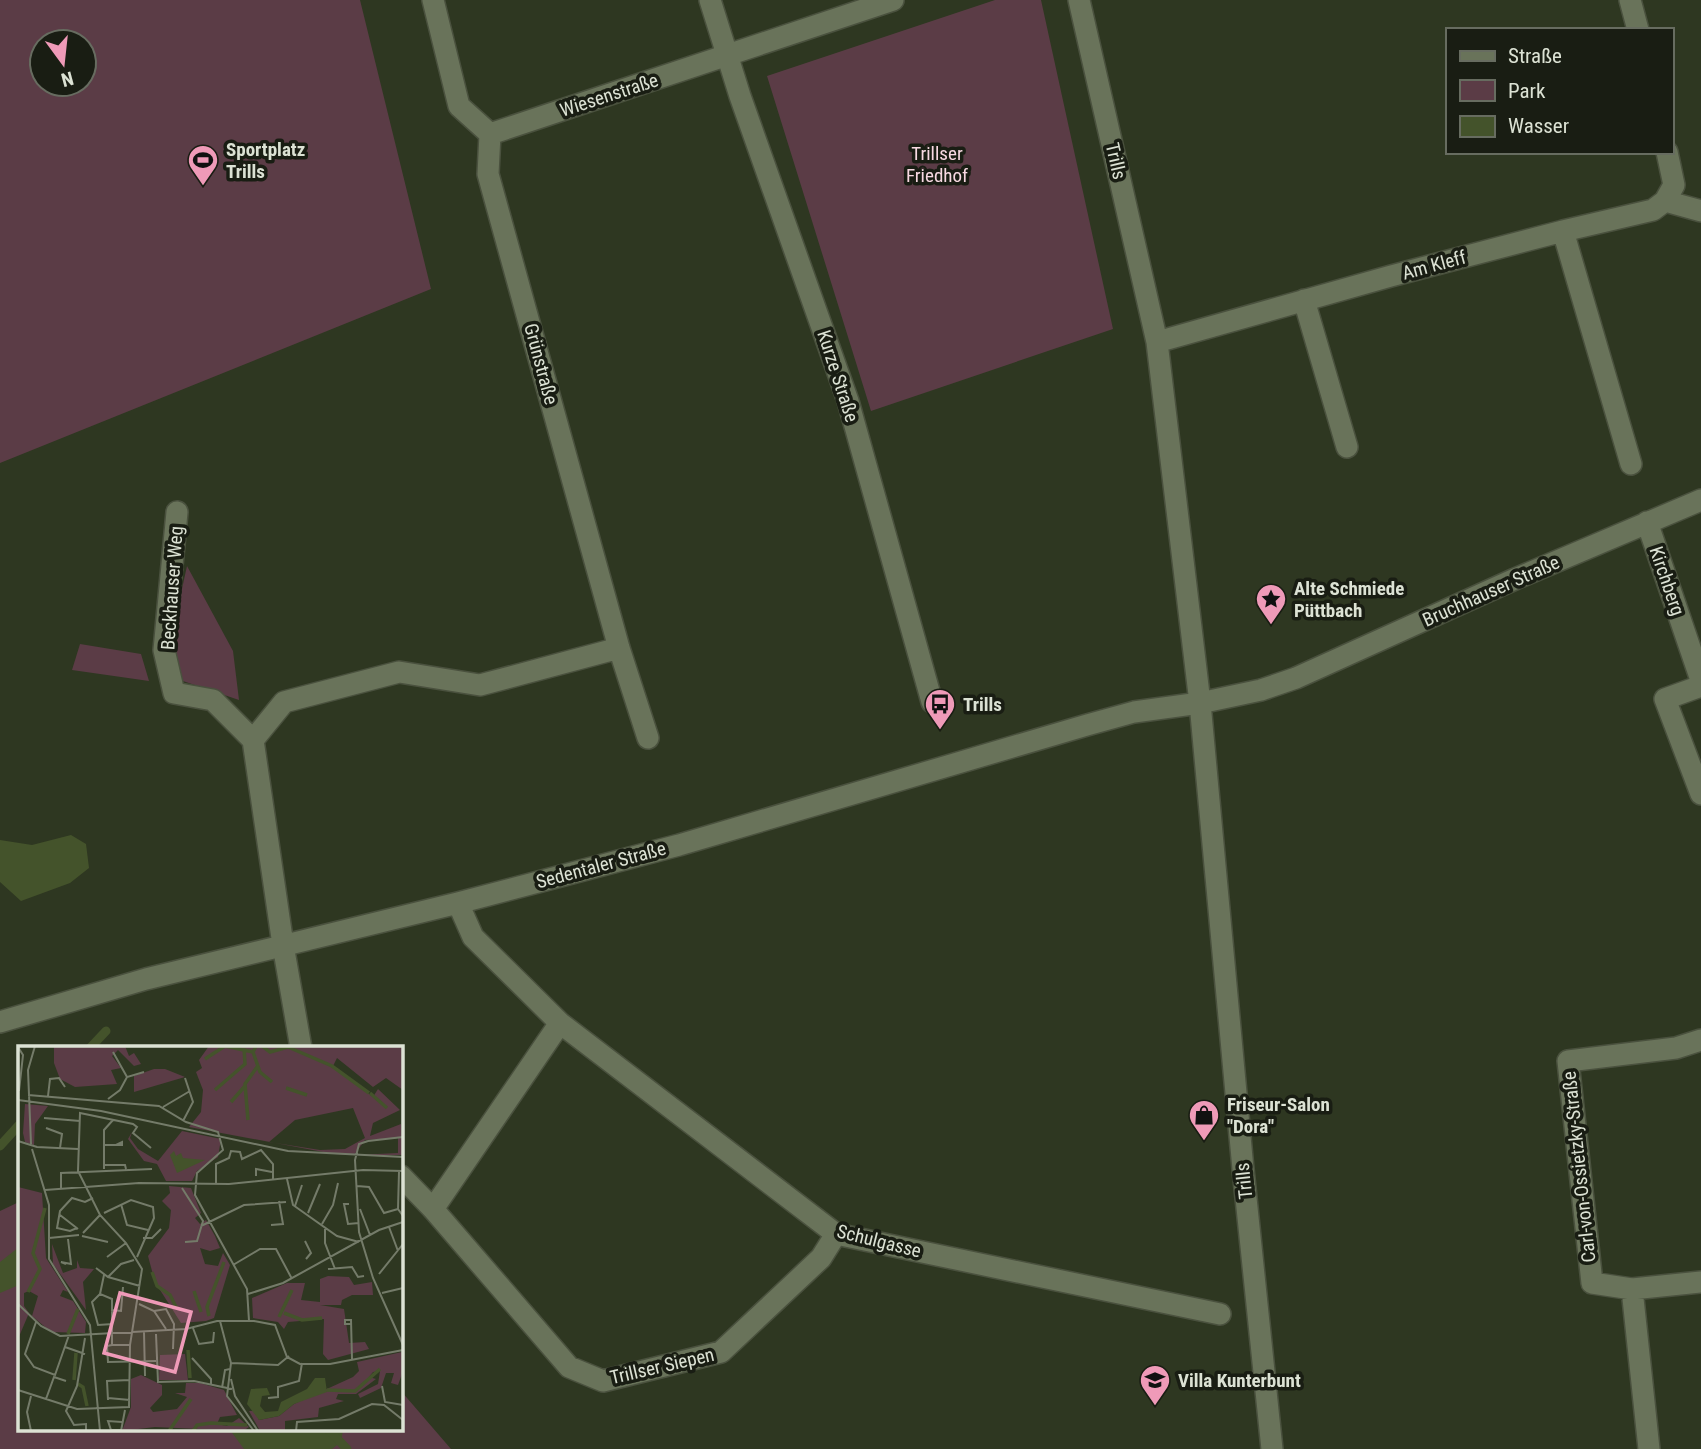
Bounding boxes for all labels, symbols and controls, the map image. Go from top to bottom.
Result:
north arrow [28,28,98,98]
legend [1446,28,1673,154]
text: Straße [1508,44,1562,68]
text: N [59,66,76,92]
street label: Wiesenstraße [557,68,661,122]
text: Park [1508,79,1546,103]
text: Wasser [1508,114,1569,138]
place label: Sportplatz Trills [226,138,305,183]
street label: Trills [1101,141,1131,181]
park label: Trillser Friedhof [906,142,968,187]
sports icon: Sportplatz Trills [186,143,220,187]
street label: Am Kleff [1399,245,1469,285]
street label: Grünstraße [519,321,563,407]
street label: Kurze Straße [812,327,864,425]
street label: Beckhauser Weg [156,525,188,651]
street label: Kirchberg [1644,543,1690,619]
street label: Bruchhauser Straße [1419,551,1563,631]
place label: Alte Schmiede Püttbach [1294,577,1404,622]
place icon: Alte Schmiede Püttbach [1254,582,1288,626]
bus stop icon: Trills [923,687,957,731]
place label: Trills [963,693,1002,716]
street label: Sedentaler Straße [534,837,668,893]
inset map [18,1046,402,1432]
street label: Carl-von-Ossietzky-Straße [1558,1070,1600,1264]
place label: Friseur-Salon "Dora" [1227,1093,1330,1138]
shop icon: Friseur-Salon "Dora" [1187,1098,1221,1142]
street label: Trills [1231,1162,1257,1200]
street label: Schulgasse [834,1219,924,1263]
street label: Trillser Siepen [608,1343,716,1389]
school or university icon: Villa Kunterbunt [1138,1363,1172,1407]
place label: Villa Kunterbunt [1178,1369,1301,1392]

